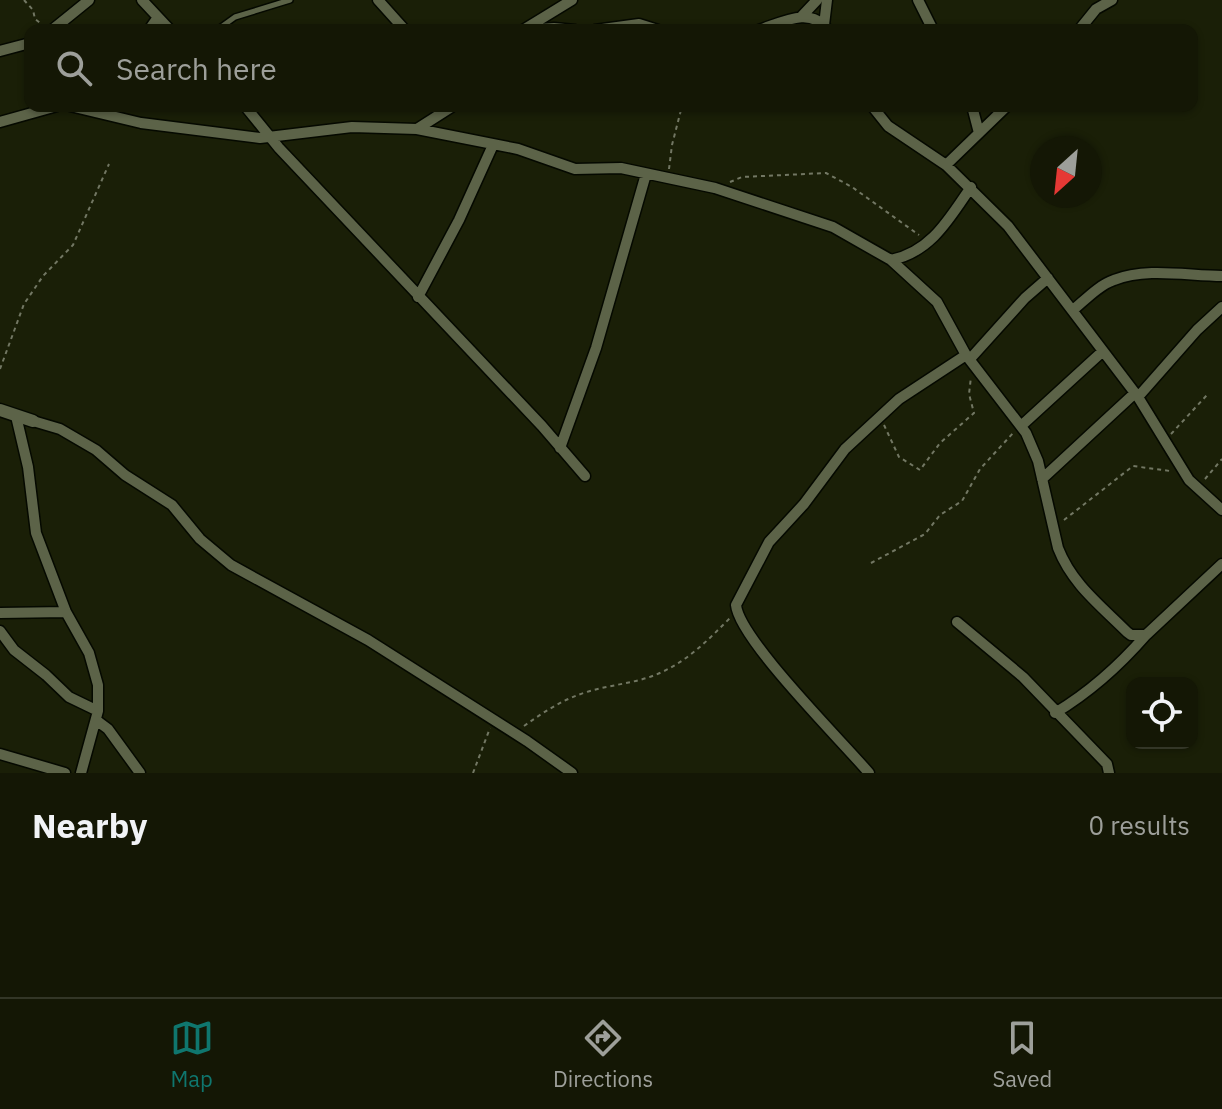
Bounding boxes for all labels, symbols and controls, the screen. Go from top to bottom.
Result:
search box [24,24,1198,112]
icon: search [52,46,96,90]
text: Search here [116,49,277,88]
north arrow [1030,136,1102,208]
map controls [1126,677,1198,749]
button: locate [1126,677,1198,749]
text: Nearby [32,803,147,847]
text: 0 results [1088,808,1190,842]
tab: Map [170,1016,214,1093]
tab: Directions [553,1016,653,1093]
tab: Saved [992,1016,1052,1093]

